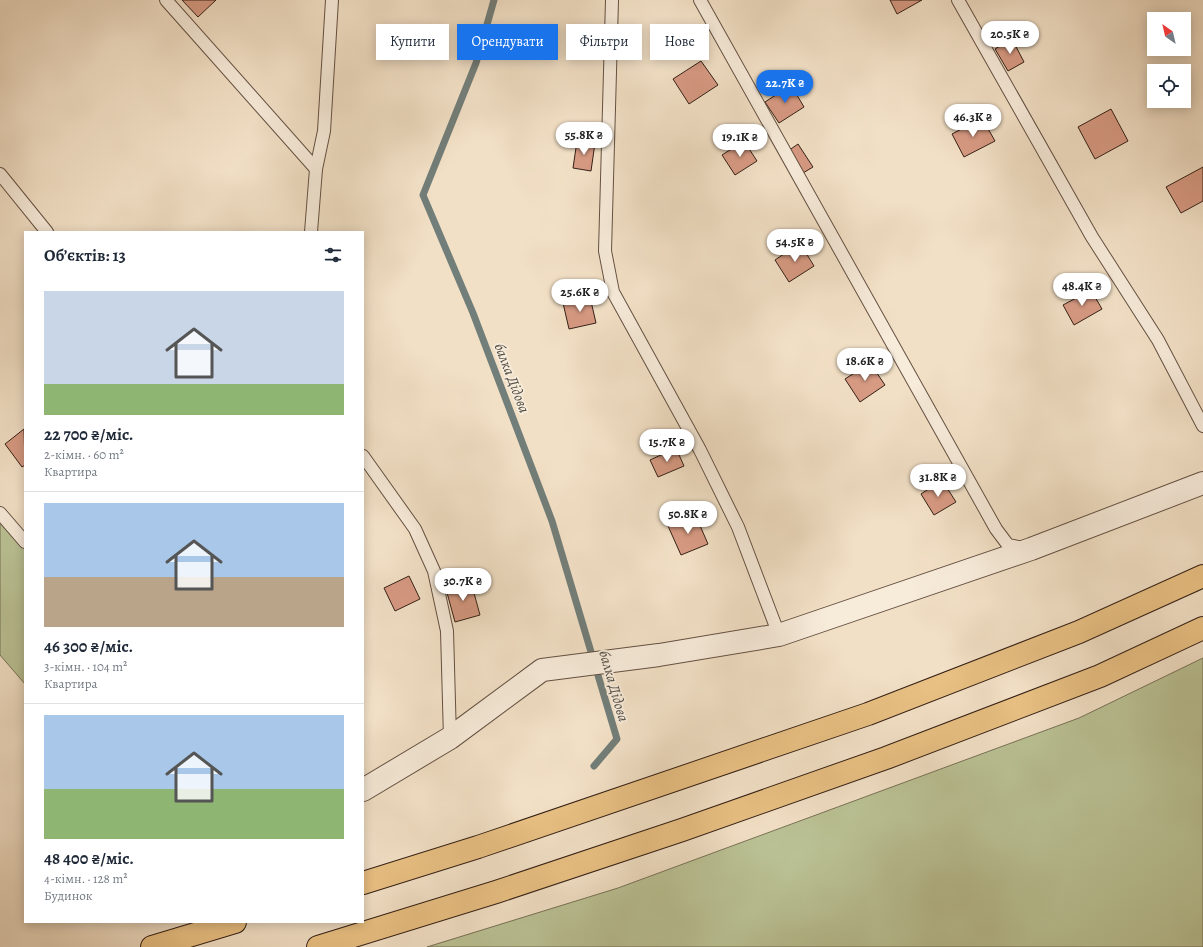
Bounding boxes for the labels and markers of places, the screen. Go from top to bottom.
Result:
pin: 20.5K ₴ [973,21,1047,55]
pin: 22.7K ₴ [748,70,822,104]
pin: 46.3K ₴ [936,104,1010,138]
pin: 55.8K ₴ [547,122,621,156]
pin: 19.1K ₴ [703,124,777,158]
pin: 54.5K ₴ [758,229,832,263]
pin: 48.4K ₴ [1045,273,1119,307]
pin: 25.6K ₴ [543,279,617,313]
pin: 18.6K ₴ [828,348,902,382]
pin: 15.7K ₴ [630,429,704,463]
pin: 31.8K ₴ [901,464,975,498]
pin: 50.8K ₴ [651,501,725,535]
pin: 30.7K ₴ [426,568,500,602]

